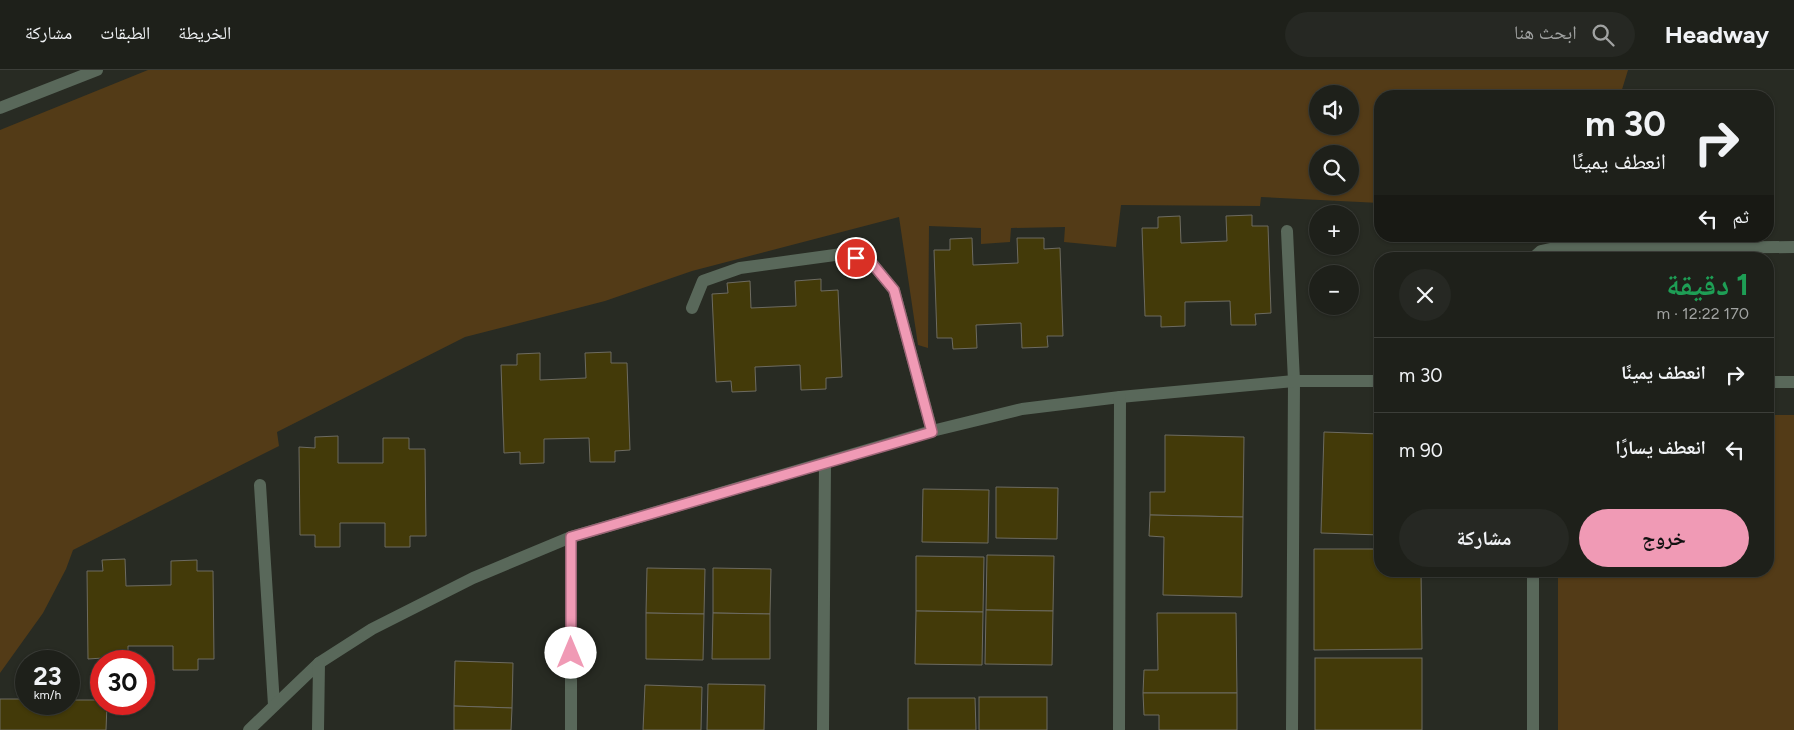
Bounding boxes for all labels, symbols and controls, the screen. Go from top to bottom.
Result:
search box [1285,12,1635,57]
text: Headway [1665,20,1769,49]
text: ابحث هنا [1514,21,1577,44]
icon: search [1589,21,1617,49]
text: مشاركة [25,22,72,44]
text: الطبقات [100,22,150,44]
text: الخريطة [178,22,231,44]
map controls [1309,85,1359,315]
button: sound [1309,85,1359,135]
text: 30 m [1585,103,1666,145]
icon: right [1684,110,1749,175]
button: search [1309,145,1359,195]
text: انعطف يمينًا [1572,148,1666,175]
button: + [1309,205,1359,255]
icon: left [1694,205,1722,233]
text: ثم [1732,205,1749,228]
pin [835,237,877,279]
icon: arrive [842,244,870,272]
button: − [1309,265,1359,315]
text: 1 دقيقة [1666,266,1749,303]
button: close [1399,269,1451,321]
text: 170 m · 12:22 [1657,304,1749,323]
text: انعطف يمينًا [1621,361,1706,384]
icon: right [1721,361,1749,389]
text: 30 m [1399,364,1442,387]
text: انعطف يسارًا [1615,436,1706,459]
icon: left [1721,436,1749,464]
text: 90 m [1399,439,1443,462]
button: مشاركة [1399,509,1569,567]
button: خروج [1579,509,1749,567]
position arrow [544,626,596,678]
speed limit sign: 30 [90,650,155,715]
text: 23 [33,661,62,691]
text: km/h [34,688,61,702]

